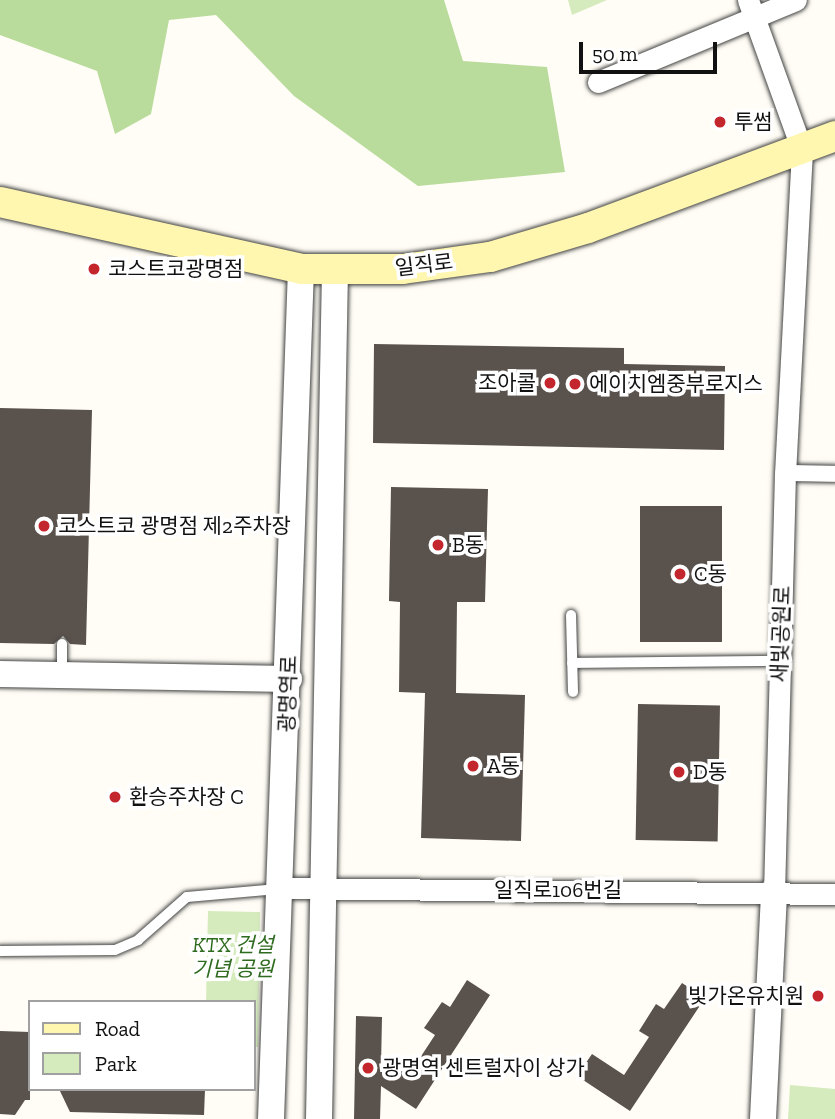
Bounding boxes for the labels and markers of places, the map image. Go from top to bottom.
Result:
place label: 투썸 [734,109,773,135]
marker: 투썸 [712,114,728,130]
place label: 코스트코광명점 [108,256,243,282]
marker: 코스트코광명점 [86,261,102,277]
place label: 조아콜 [478,370,536,396]
place label: 에이치엠중부로지스 [589,371,763,397]
marker: 조아콜 [542,375,558,391]
marker: 에이치엠중부로지스 [567,376,583,392]
place label: 코스트코 광명점 제2주차장 [58,513,291,539]
marker: 코스트코 광명점 제2주차장 [36,518,52,534]
place label: B동 [452,532,484,558]
marker: B동 [430,537,446,553]
place label: C동 [694,561,727,587]
marker: C동 [672,566,688,582]
place label: A동 [487,753,520,779]
marker: A동 [465,758,481,774]
place label: D동 [693,759,727,785]
marker: D동 [671,764,687,780]
place label: 환승주차장 C [129,784,244,810]
marker: 환승주차장 C [107,789,123,805]
place label: 빛가온유치원 [688,983,804,1009]
marker: 빛가온유치원 [810,988,826,1004]
place label: 광명역 센트럴자이 상가 [382,1055,585,1081]
marker: 광명역 센트럴자이 상가 [360,1060,376,1076]

